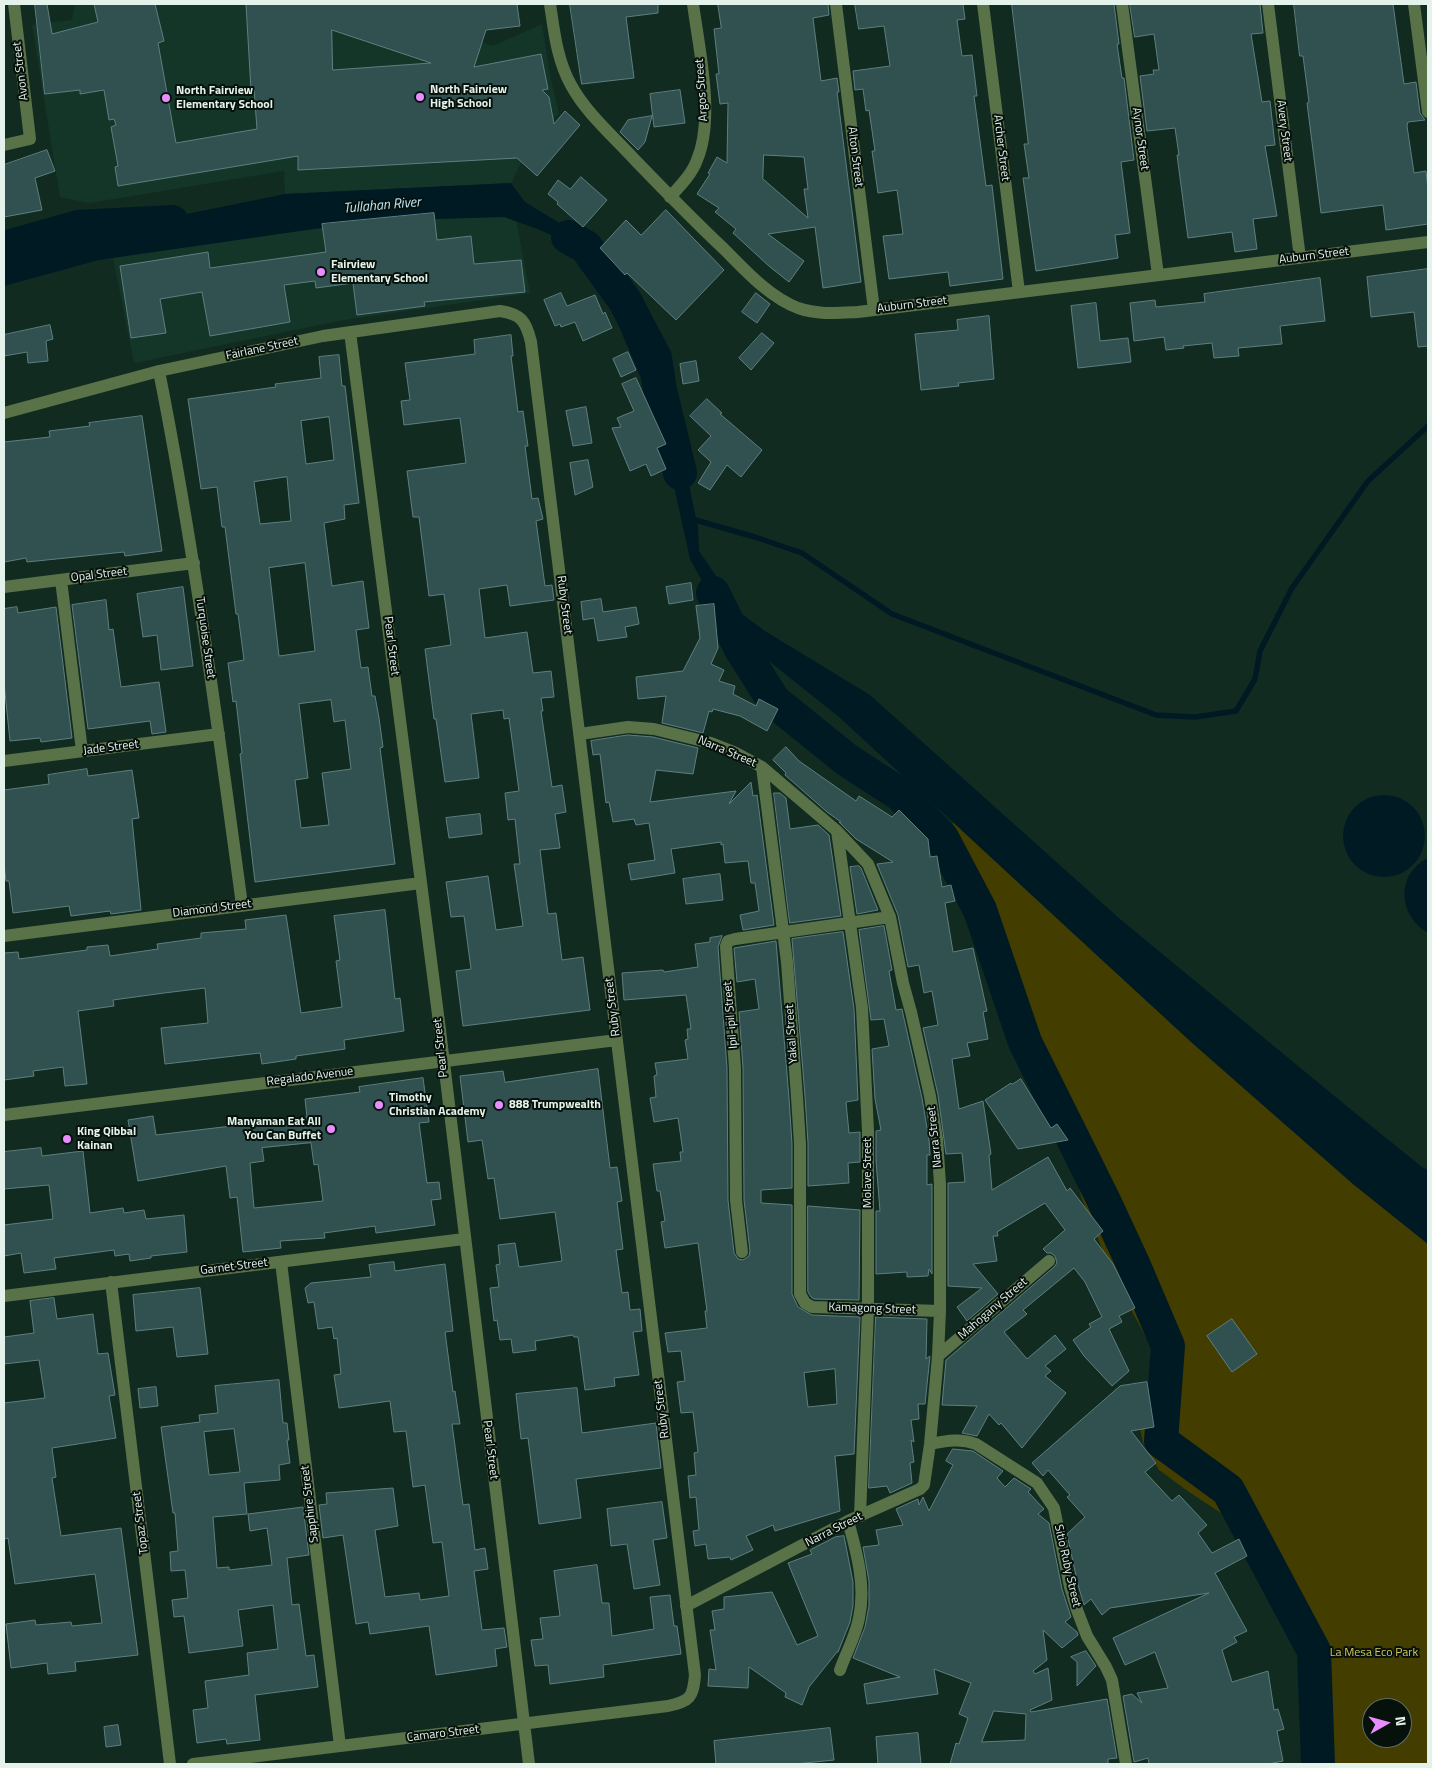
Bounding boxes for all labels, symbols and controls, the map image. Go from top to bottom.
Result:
street label: Avon Street [10,41,32,101]
street label: Argos Street [693,58,711,122]
place label: North Fairview High School [430,83,507,111]
place label: North Fairview Elementary School [176,84,273,112]
marker: North Fairview High School [414,91,426,103]
marker: North Fairview Elementary School [160,92,172,104]
street label: Avery Street [1273,99,1295,163]
street label: Aynor Street [1128,107,1152,171]
street label: Archer Street [990,114,1012,182]
street label: Alton Street [844,126,866,188]
water label: Tullahan River [343,194,421,218]
street label: Auburn Street [1278,245,1350,267]
place label: Fairview Elementary School [331,258,428,286]
marker: Fairview Elementary School [315,266,327,278]
street label: Auburn Street [876,294,948,316]
street label: Fairlane Street [225,334,299,364]
street label: Opal Street [70,564,128,586]
street label: Ruby Street [553,575,575,635]
street label: Turquoise Street [192,596,218,680]
street label: Pearl Street [380,616,402,676]
street label: Narra Street [696,733,758,771]
street label: Jade Street [83,737,139,759]
street label: Diamond Street [172,897,252,921]
street label: Ruby Street [602,977,624,1037]
street label: Ipil-ipil Street [721,981,741,1049]
street label: Yakal Street [783,1004,801,1064]
street label: Pearl Street [431,1018,451,1078]
street label: Regalado Avenue [266,1065,354,1089]
place label: Timothy Christian Academy [389,1091,486,1119]
place label: 888 Trumpwealth [509,1098,601,1112]
marker: Timothy Christian Academy [373,1099,385,1111]
marker: 888 Trumpwealth [493,1099,505,1111]
street label: Narra Street [925,1105,945,1169]
place label: Manyaman Eat All You Can Buffet [227,1115,321,1143]
marker: Manyaman Eat All You Can Buffet [325,1123,337,1135]
place label: King Qibbal Kainan [77,1125,136,1153]
marker: King Qibbal Kainan [61,1133,73,1145]
street label: Molave Street [861,1138,875,1208]
street label: Garnet Street [199,1256,269,1278]
street label: Mahogany Street [956,1275,1030,1343]
street label: Kamagong Street [828,1300,916,1318]
street label: Ruby Street [651,1379,673,1439]
street label: Pearl Street [479,1420,501,1480]
street label: Sapphire Street [298,1464,322,1544]
street label: Topaz Street [130,1491,152,1555]
street label: Narra Street [803,1510,865,1550]
street label: Sitio Ruby Street [1051,1523,1083,1609]
park label: La Mesa Eco Park [1330,1646,1418,1660]
north arrow [1362,1698,1412,1748]
text: N [1390,1715,1412,1727]
street label: Camaro Street [406,1722,480,1746]

